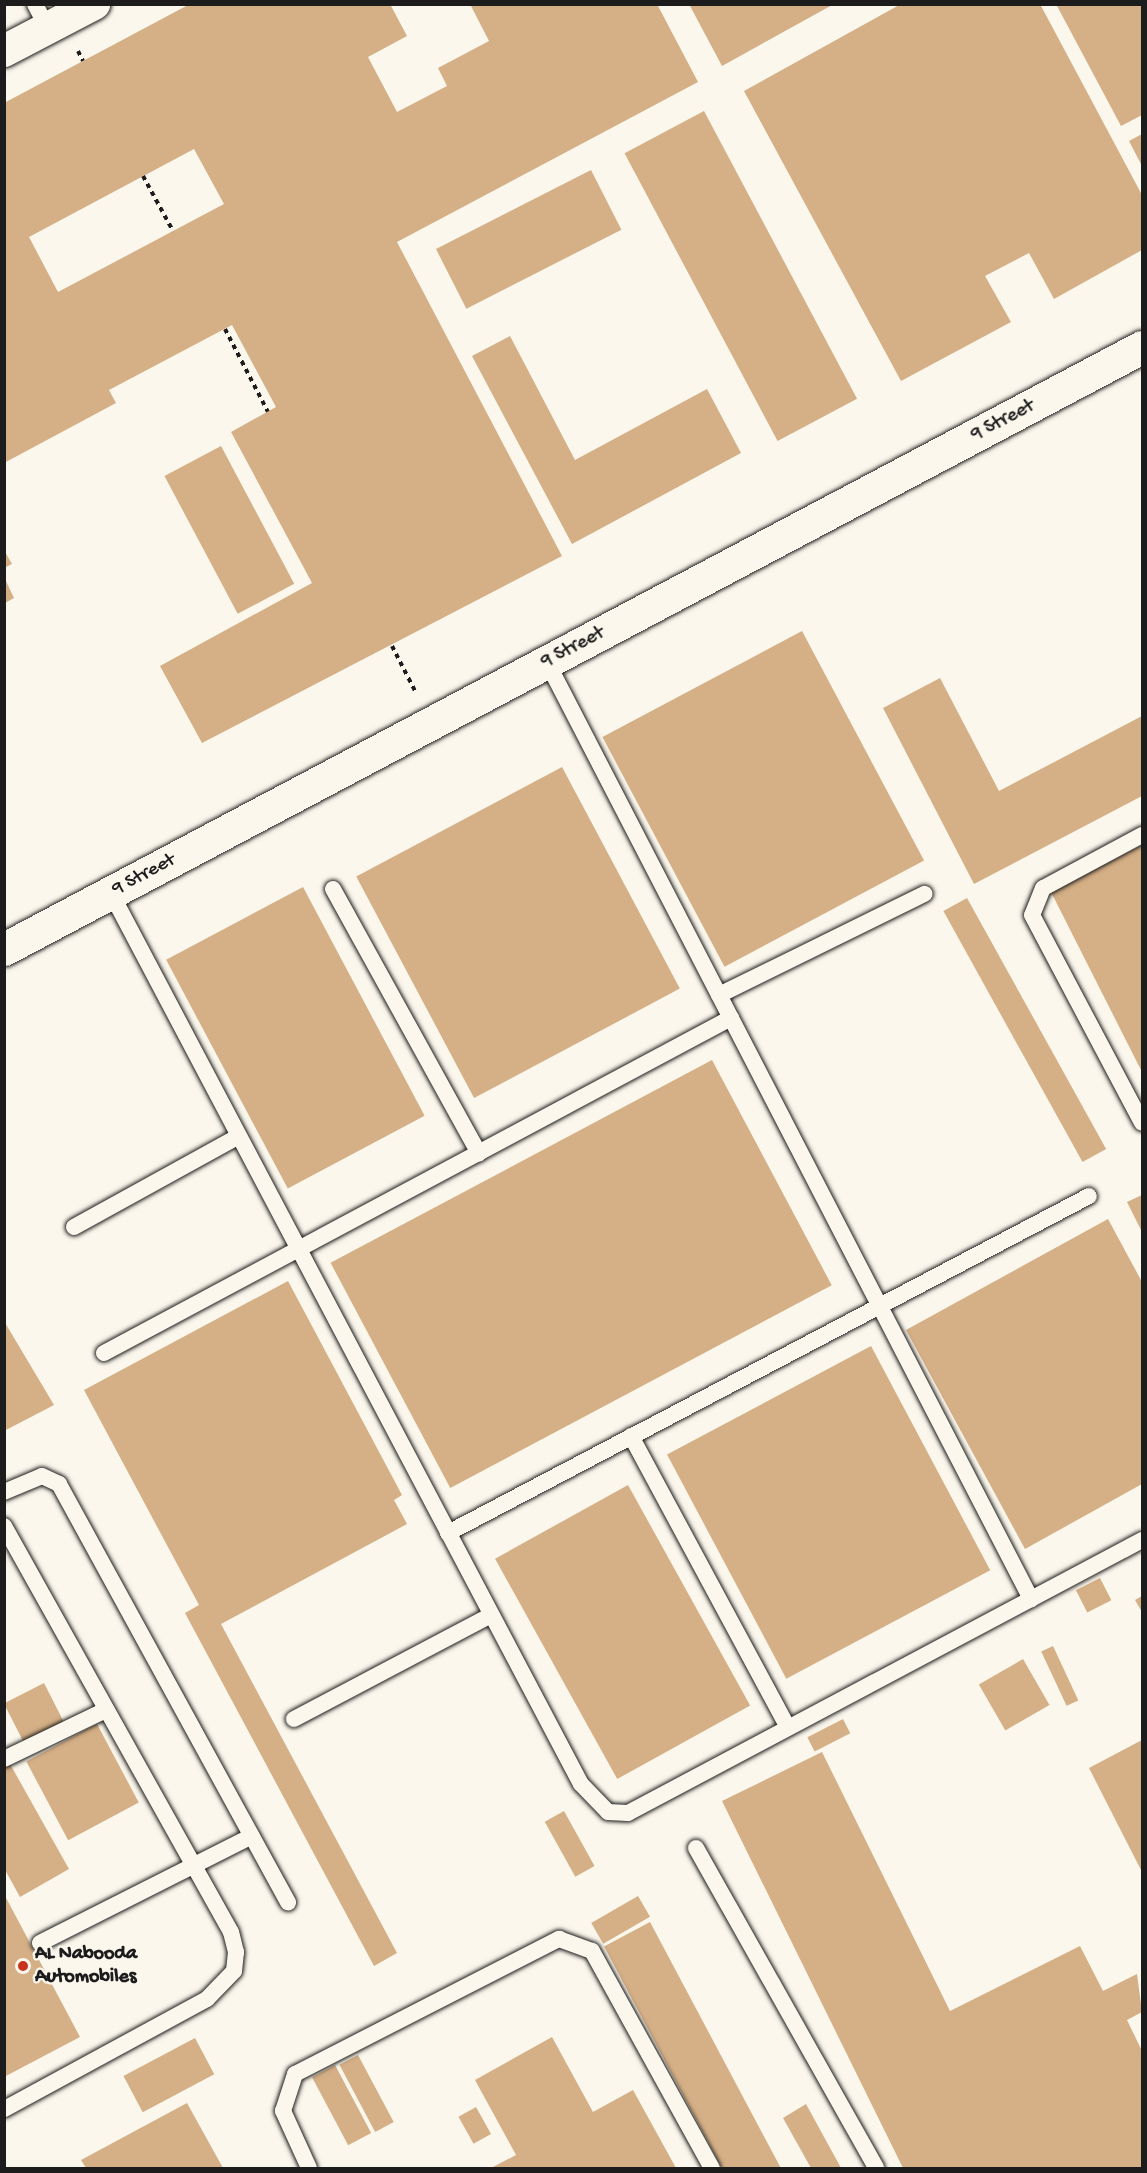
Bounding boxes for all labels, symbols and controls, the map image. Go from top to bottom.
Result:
street label: 9 Street [967,394,1039,448]
street label: 9 Street [537,621,609,675]
street label: 9 Street [108,848,180,902]
place label: AL Nabooda Automobiles [35,1942,137,1989]
marker: AL Nabooda Automobiles [16,1959,30,1973]

